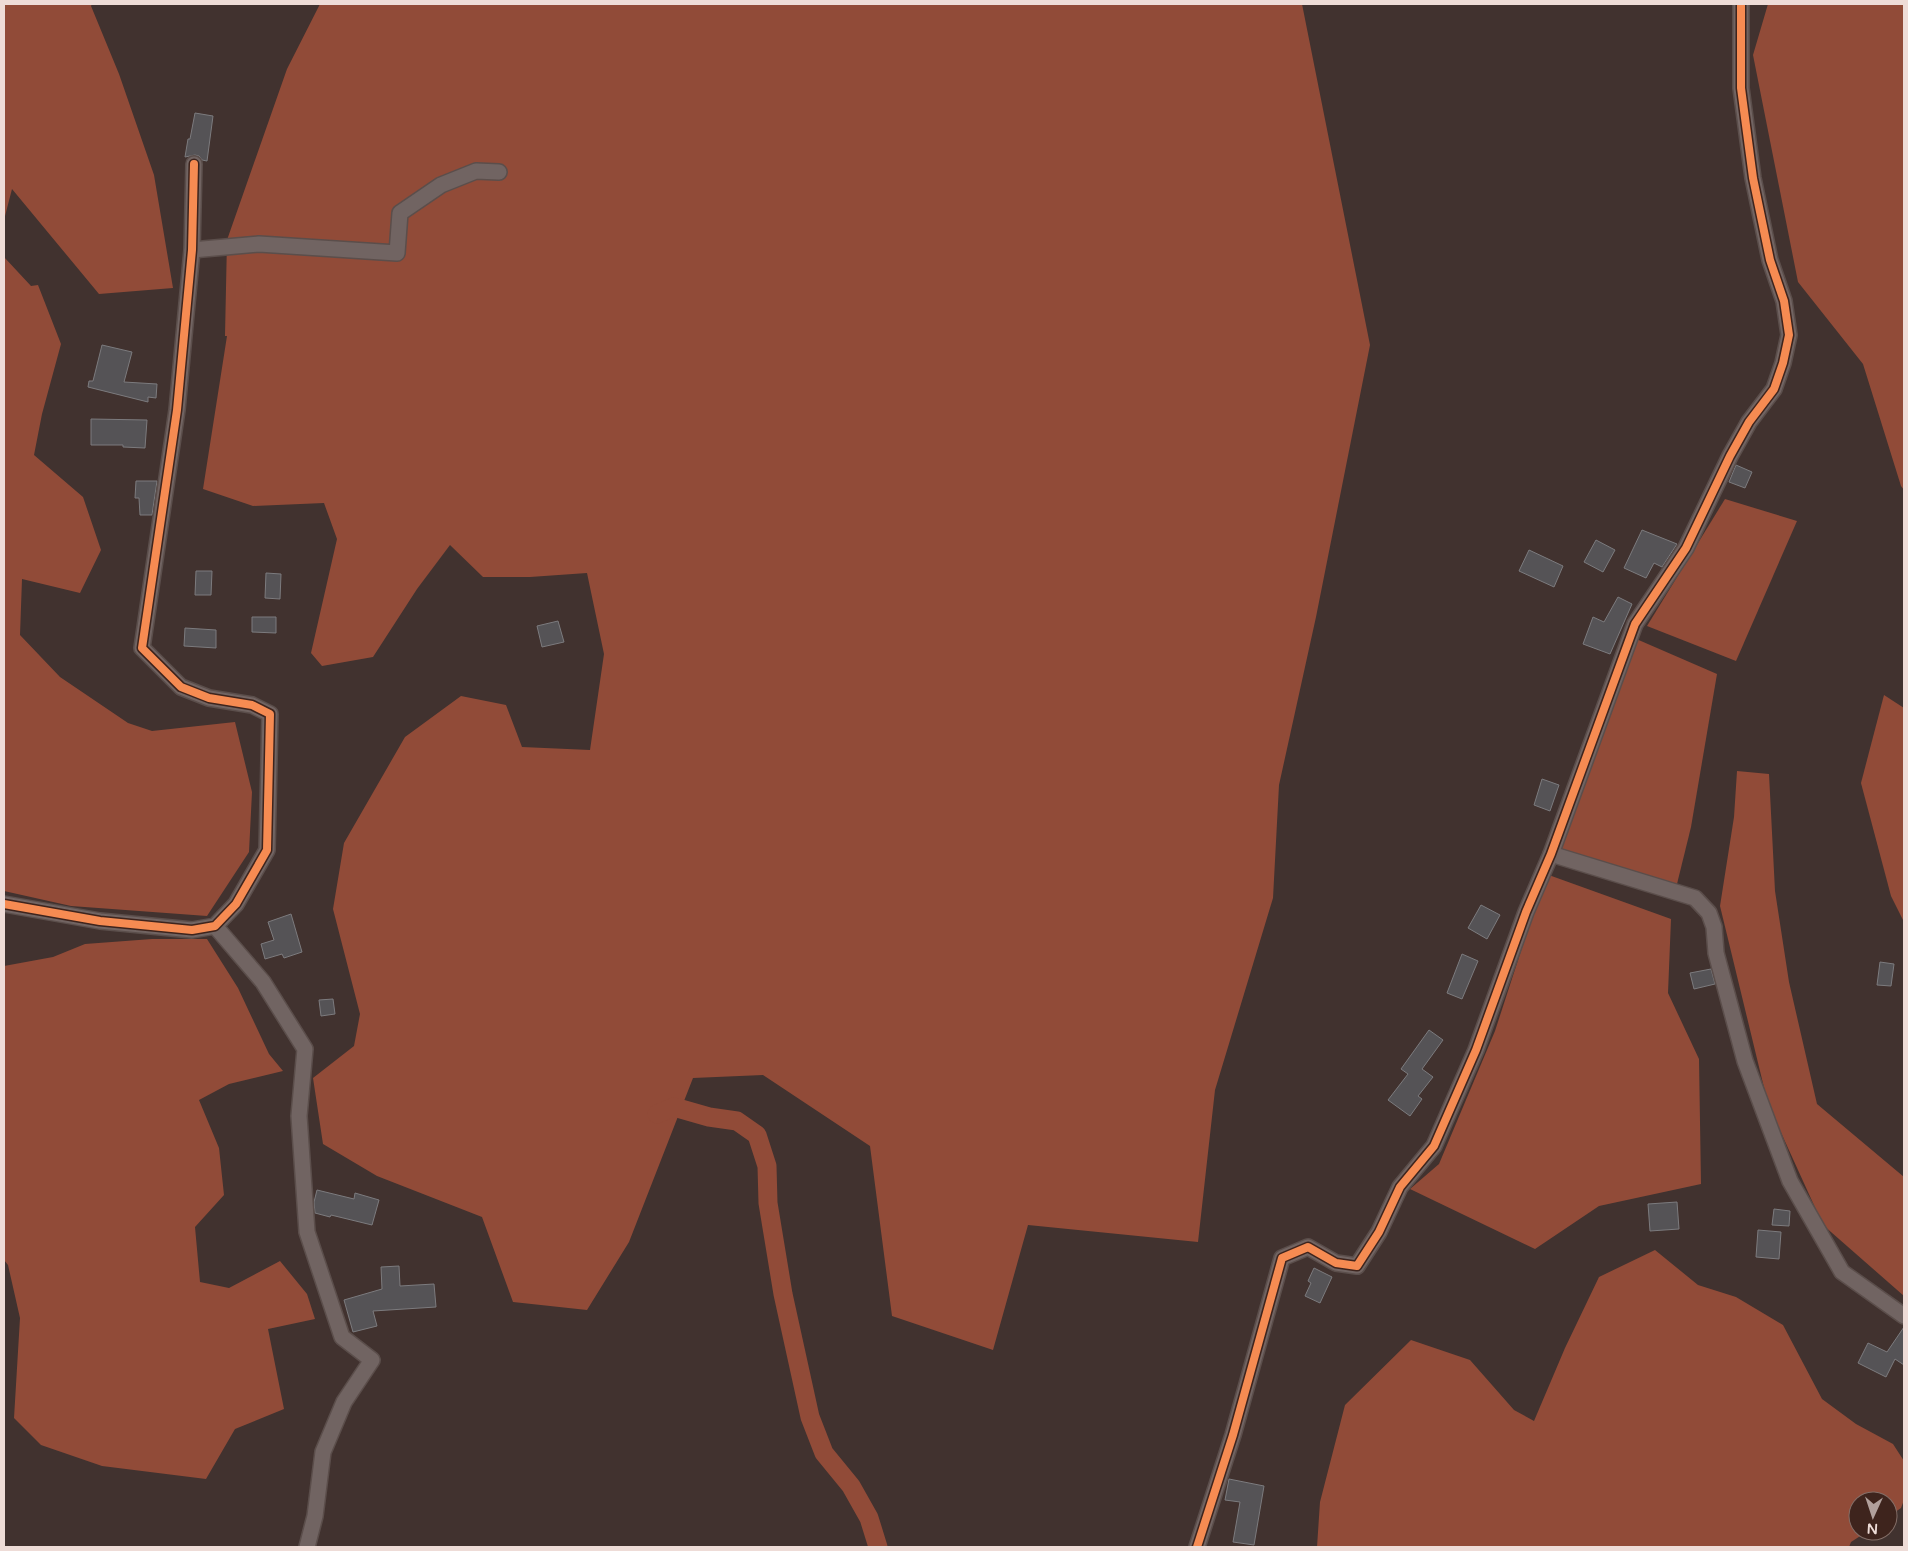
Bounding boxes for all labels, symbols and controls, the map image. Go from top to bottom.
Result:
north arrow [1848,1491,1898,1541]
text: N [1866,1520,1878,1537]

